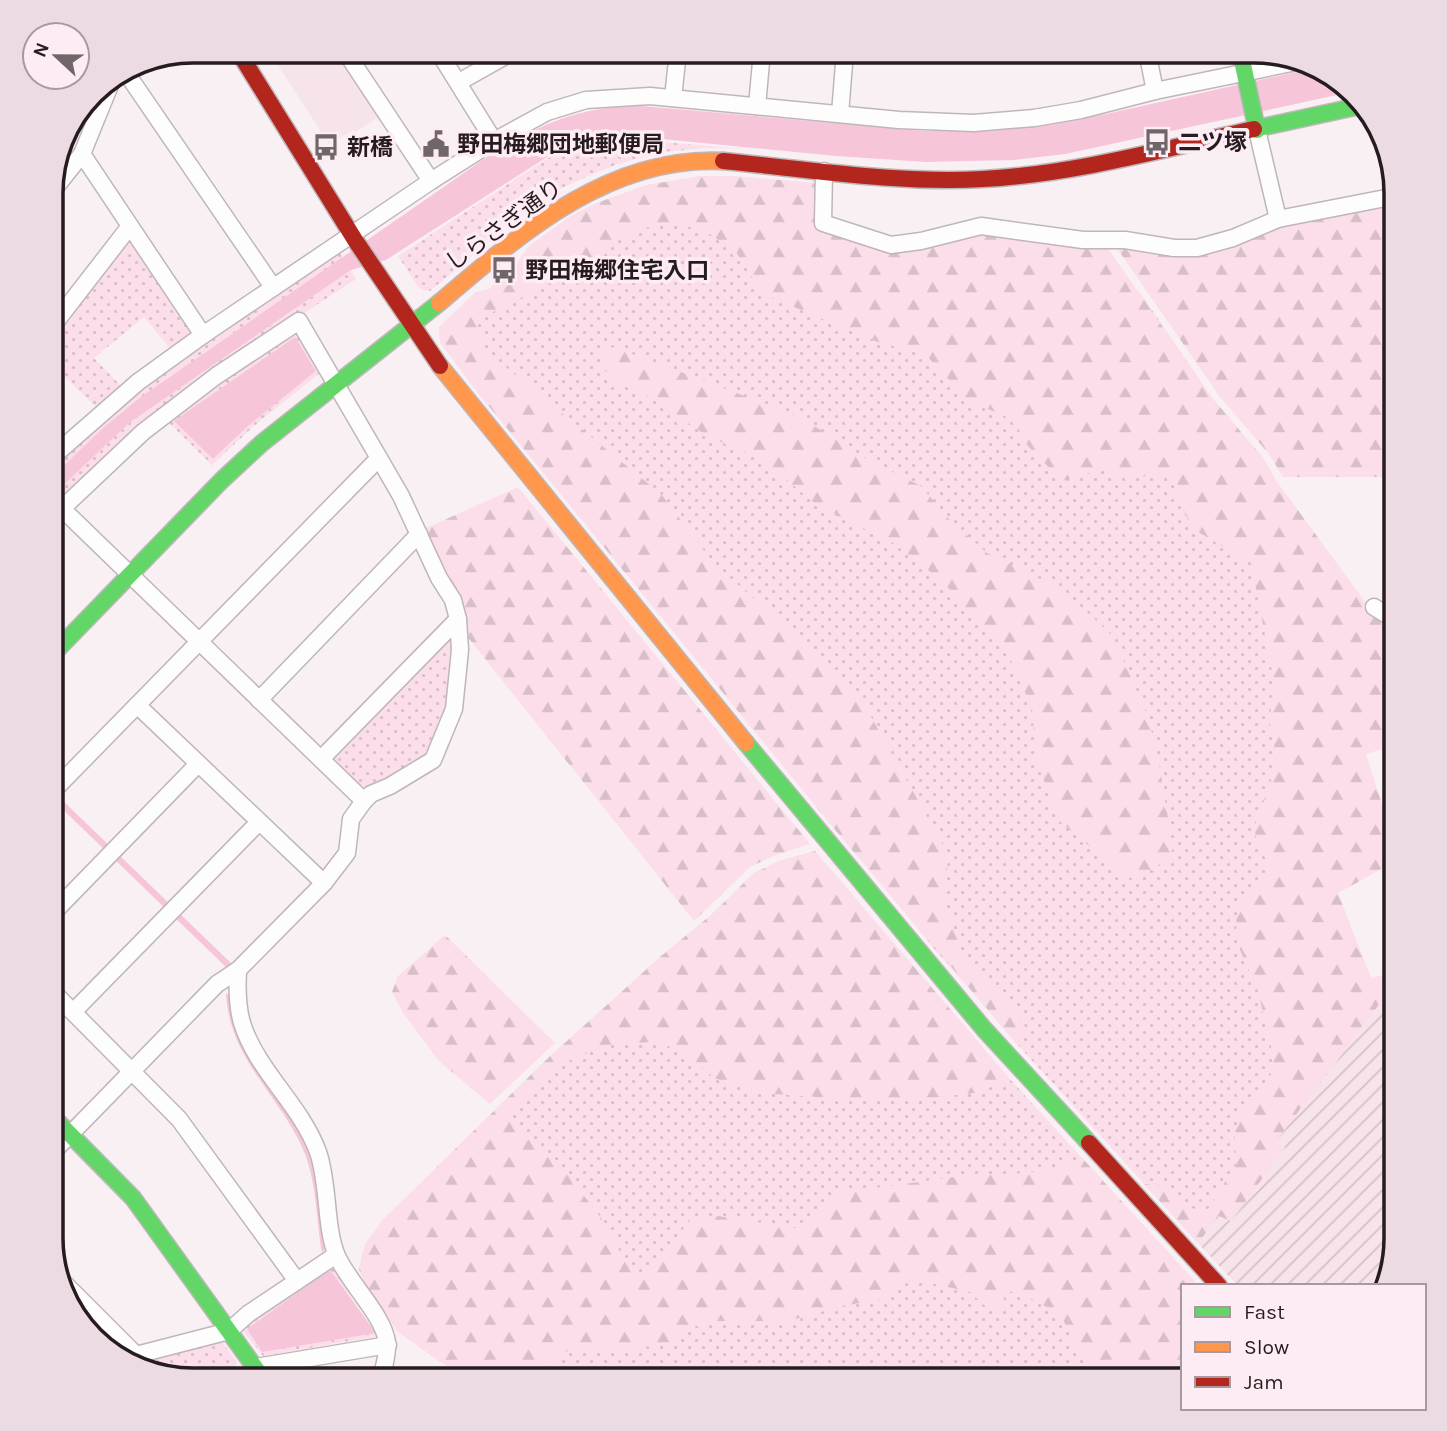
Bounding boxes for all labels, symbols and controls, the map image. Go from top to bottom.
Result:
north arrow [21,21,91,91]
text: N [28,40,54,60]
bus stop icon: 二ツ塚 [1142,127,1172,157]
public building icon: 野田梅郷団地郵便局 [421,129,451,159]
place label: 二ツ塚 [1178,129,1247,156]
place label: 野田梅郷団地郵便局 [457,131,664,158]
bus stop icon: 新橋 [311,132,341,162]
place label: 新橋 [347,134,393,161]
street label: しらさぎ通り [440,174,568,276]
bus stop icon: 野田梅郷住宅入口 [489,255,519,285]
place label: 野田梅郷住宅入口 [525,257,709,284]
legend [1181,1284,1426,1410]
text: Fast [1244,1300,1285,1324]
text: Slow [1244,1335,1289,1359]
text: Jam [1244,1370,1284,1394]

